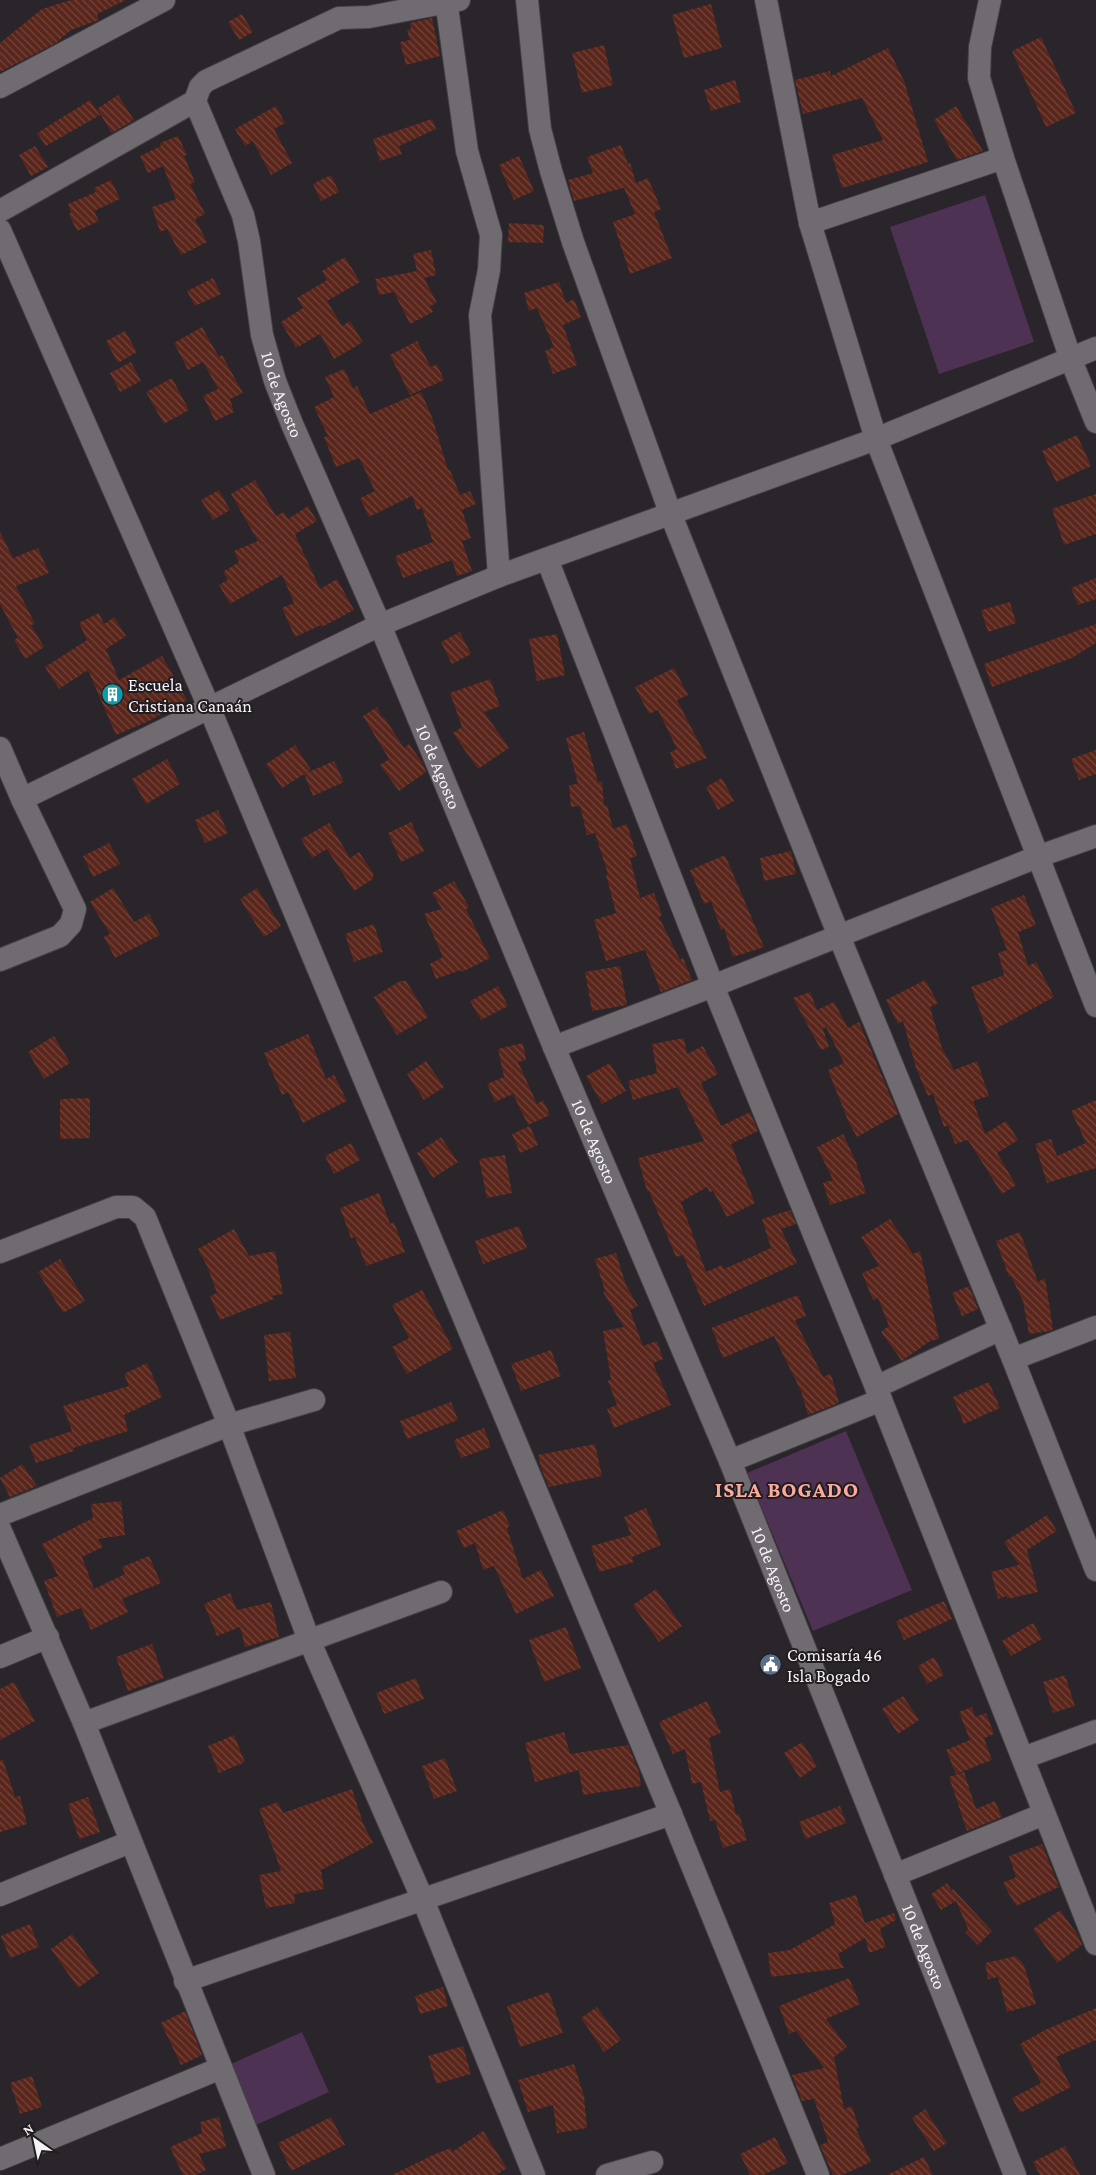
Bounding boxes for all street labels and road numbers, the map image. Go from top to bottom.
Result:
street label: 10 de Agosto [257,349,307,441]
street label: 10 de Agosto [412,721,465,812]
street label: 10 de Agosto [567,1096,621,1187]
street label: 10 de Agosto [747,1524,799,1615]
street label: 10 de Agosto [898,1901,950,1992]

